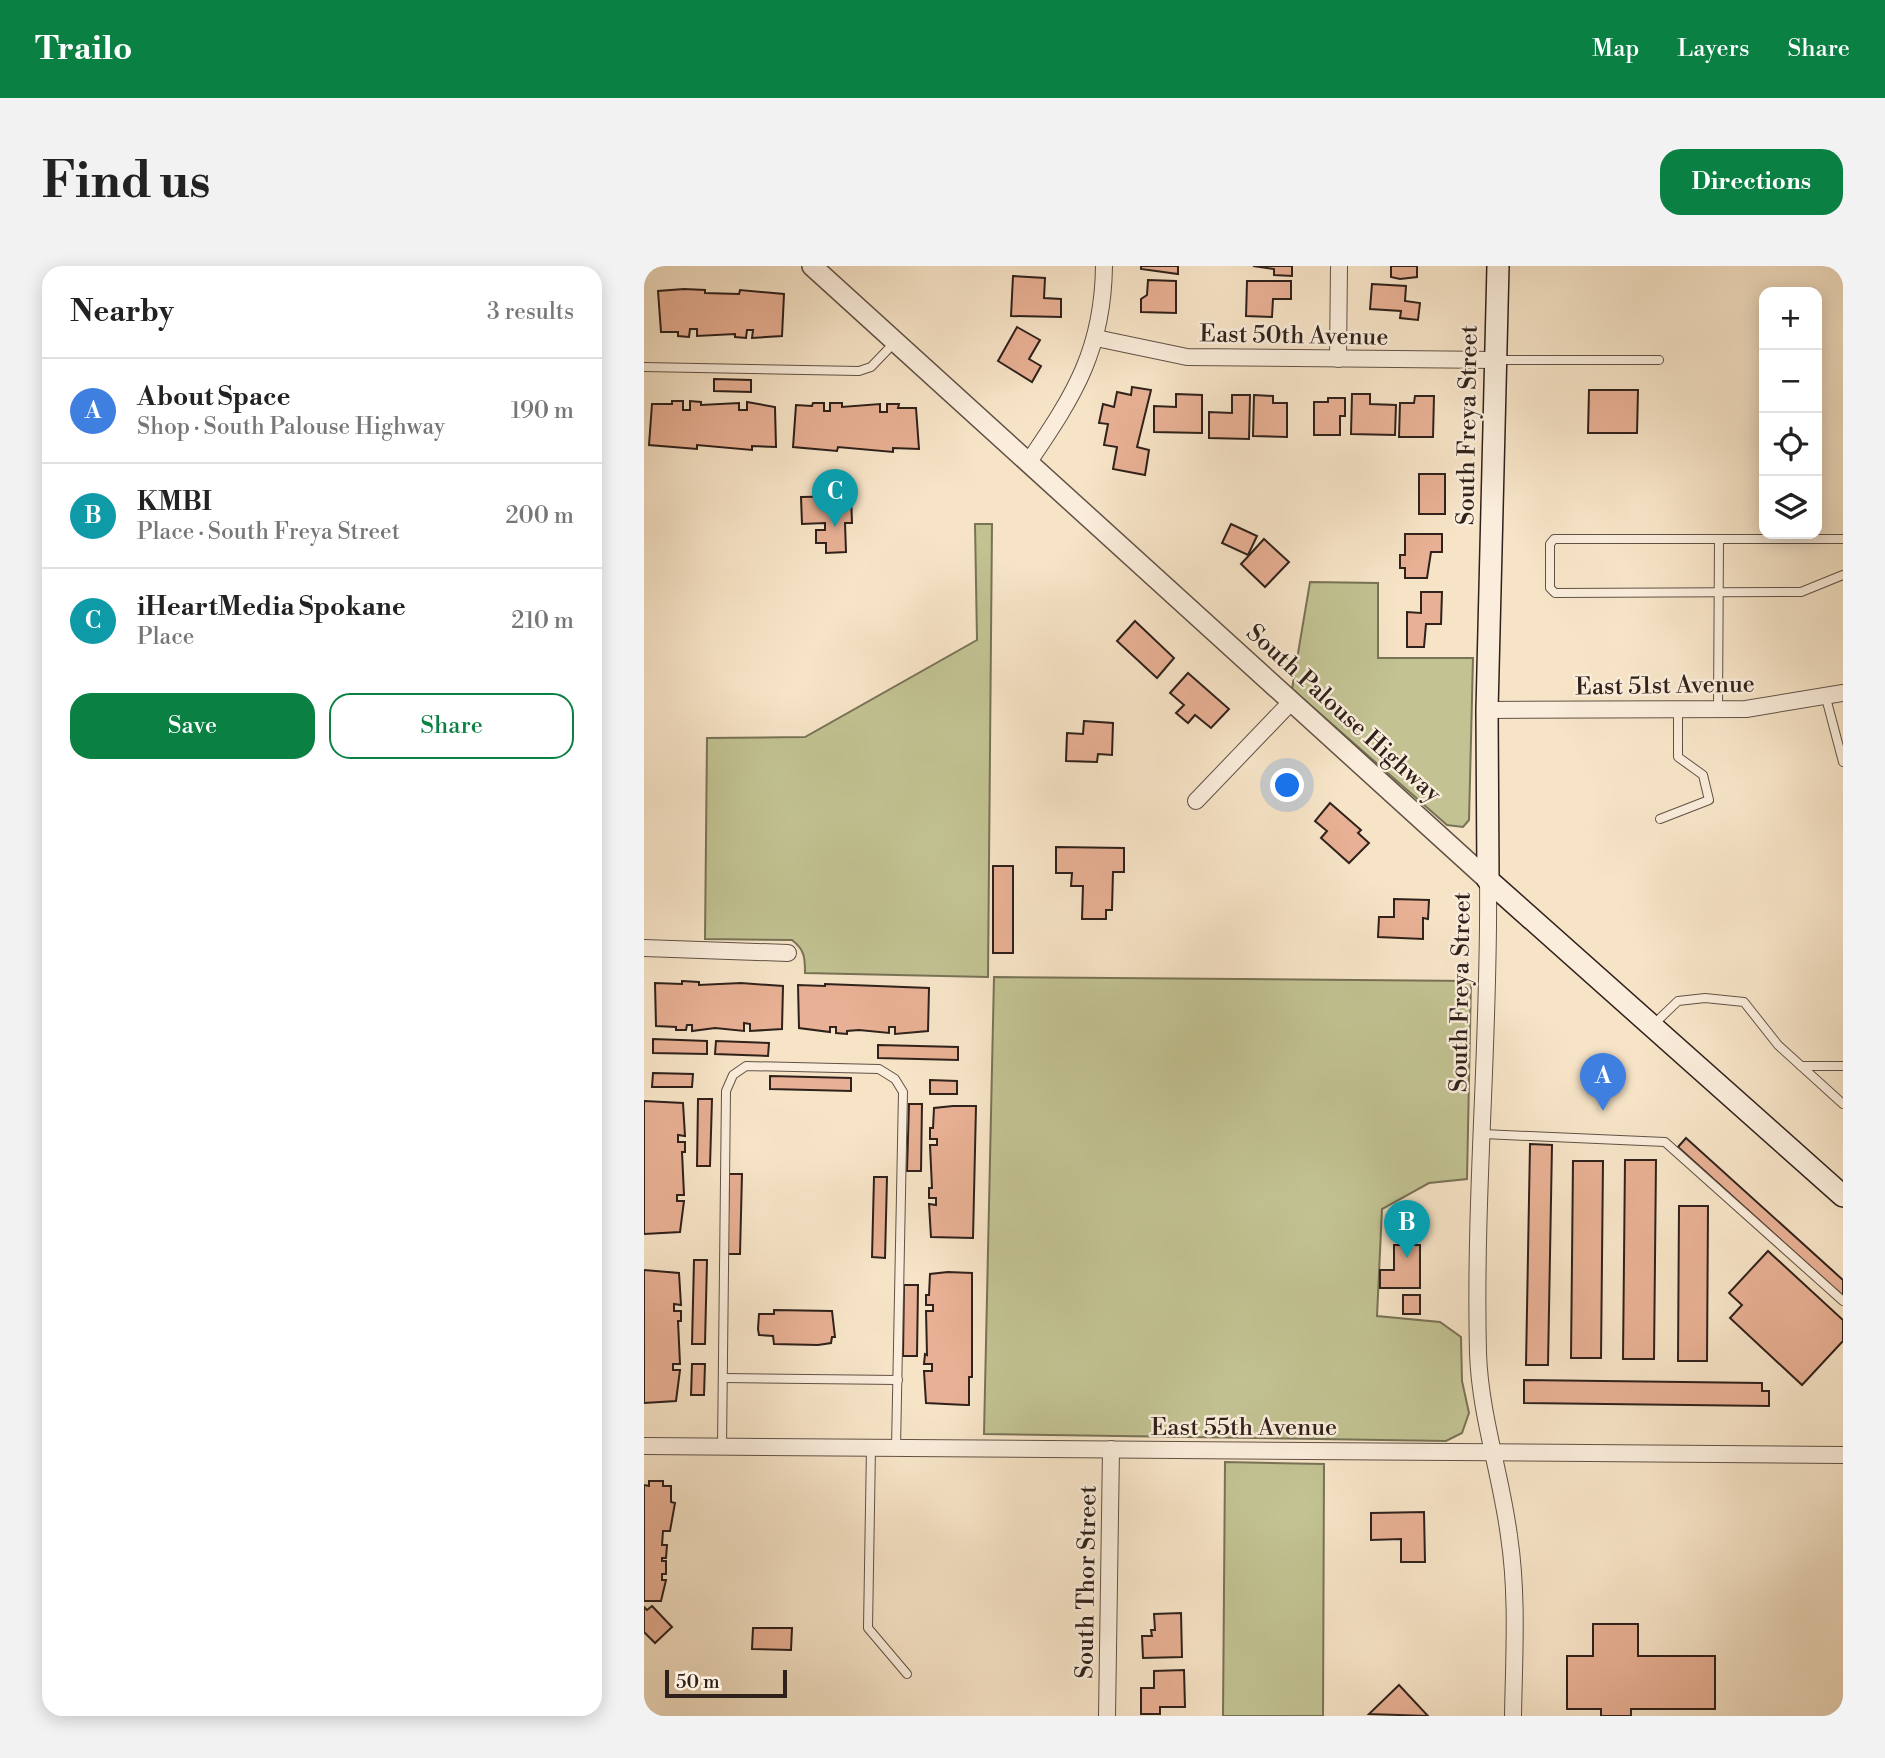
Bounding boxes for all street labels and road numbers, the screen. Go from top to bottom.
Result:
street label: East 50th Avenue [1199,319,1389,353]
street label: South Freya Street [1451,324,1485,526]
street label: South Palouse Highway [1240,618,1447,809]
street label: East 51st Avenue [1575,669,1755,703]
street label: South Freya Street [1444,891,1478,1093]
street label: East 55th Avenue [1151,1413,1337,1443]
street label: South Thor Street [1070,1484,1104,1679]

